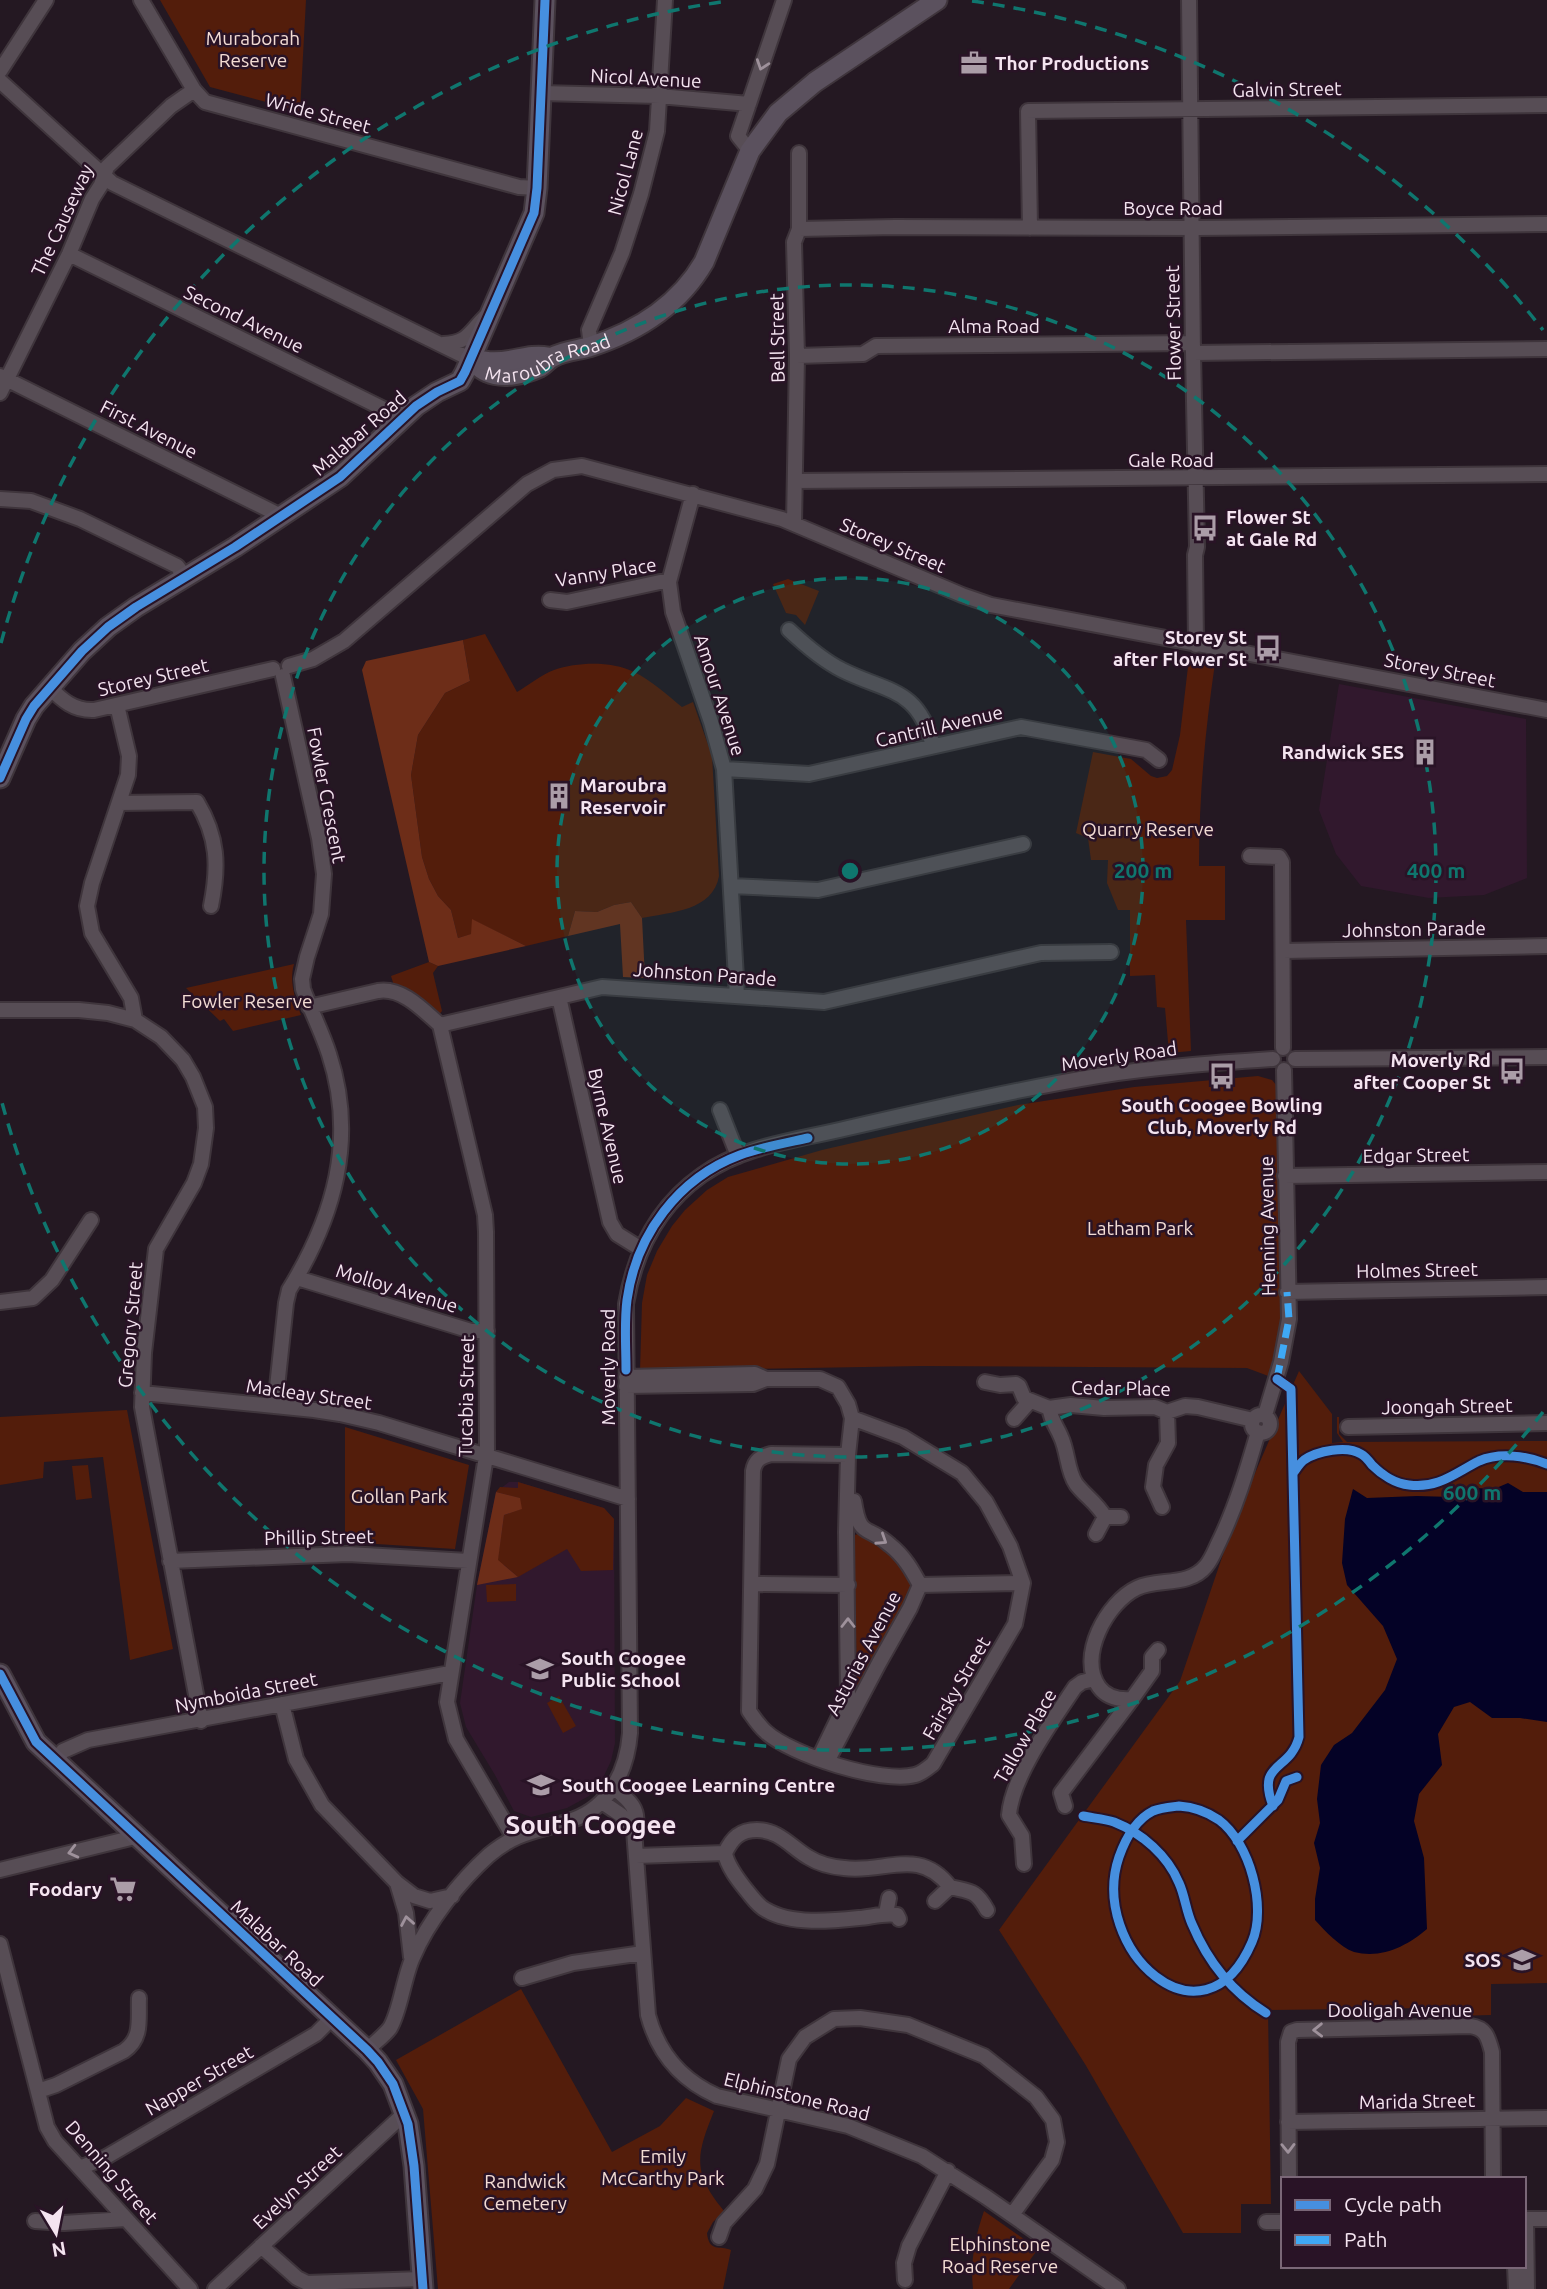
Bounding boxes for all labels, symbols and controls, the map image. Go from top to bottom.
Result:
park label: Muraborah Reserve [206,27,300,71]
office icon: Thor Productions [959,48,989,78]
place label: Thor Productions [995,52,1149,74]
one-way arrow [756,58,770,70]
street label: Nicol Avenue [590,64,702,92]
street label: Galvin Street [1232,77,1342,101]
street label: Wride Street [263,88,374,138]
street label: Nicol Lane [603,127,647,217]
street label: The Causeway [26,161,98,279]
street label: Boyce Road [1123,197,1223,219]
street label: Flower Street [1161,264,1185,381]
street label: Second Avenue [180,280,308,358]
street label: Bell Street [765,292,789,383]
street label: Alma Road [948,315,1040,337]
street label: Maroubra Road [483,329,613,387]
street label: Malabar Road [308,386,410,480]
street label: First Avenue [97,395,201,463]
street label: Gale Road [1128,449,1214,471]
place label: Flower St at Gale Rd [1226,506,1317,550]
street label: Storey Street [837,513,950,577]
bus stop icon: Flower St at Gale Rd [1190,513,1220,543]
street label: Vanny Place [554,553,658,591]
place label: Storey St after Flower St [1113,626,1247,670]
street label: Amour Avenue [690,632,750,758]
bus stop icon: Storey St after Flower St [1253,633,1283,663]
street label: Storey Street [1383,648,1498,692]
street label: Storey Street [96,653,211,700]
street label: Cantrill Avenue [873,701,1005,751]
street label: Fowler Crescent [303,725,351,865]
building icon: Randwick SES [1410,737,1440,767]
place label: Randwick SES [1282,741,1404,763]
place label: Maroubra Reservoir [580,774,667,818]
building icon: Maroubra Reservoir [544,781,574,811]
park label: Quarry Reserve [1082,818,1214,840]
text: 200 m [1114,858,1172,882]
text: 400 m [1407,858,1465,882]
centre of rings [838,859,862,883]
street label: Johnston Parade [1342,917,1486,941]
street label: Johnston Parade [633,958,777,990]
park label: Fowler Reserve [181,990,313,1012]
street label: Moverly Road [1060,1037,1178,1075]
place label: Moverly Rd after Cooper St [1353,1049,1491,1093]
bus stop icon: Moverly Rd after Cooper St [1497,1056,1527,1086]
bus stop icon: South Coogee Bowling Club, Moverly Rd [1207,1061,1237,1091]
street label: Byrne Avenue [584,1066,632,1186]
place label: South Coogee Bowling Club, Moverly Rd [1121,1094,1323,1138]
street label: Edgar Street [1362,1143,1470,1167]
street label: Henning Avenue [1255,1156,1279,1296]
park label: Latham Park [1087,1217,1193,1239]
street label: Holmes Street [1356,1258,1479,1282]
street label: Molloy Avenue [333,1259,461,1317]
street label: Gregory Street [114,1261,147,1389]
street label: Moverly Road [597,1309,619,1425]
street label: Tucabia Street [454,1334,478,1457]
street label: Macleay Street [245,1374,374,1414]
street label: Cedar Place [1071,1376,1171,1400]
street label: Joongah Street [1381,1394,1513,1418]
text: 600 m [1443,1480,1501,1504]
park label: Gollan Park [351,1485,448,1507]
street label: Phillip Street [264,1525,375,1549]
one-way arrow [874,1532,887,1545]
street label: Asturias Avenue [821,1587,905,1719]
one-way arrow [840,1617,856,1628]
street label: Fairsky Street [918,1632,995,1743]
place label: South Coogee Public School [561,1647,686,1691]
school or university icon: South Coogee Public School [525,1654,555,1684]
street label: Nymboida Street [173,1667,319,1717]
street label: Tallow Place [989,1685,1061,1787]
school or university icon: South Coogee Learning Centre [526,1770,556,1800]
place label: South Coogee Learning Centre [562,1774,835,1796]
district label: South Coogee [505,1810,677,1839]
one-way arrow [67,1844,79,1858]
supermarket icon: Foodary [108,1874,138,1904]
place label: Foodary [28,1878,102,1900]
street label: Malabar Road [227,1895,327,1991]
one-way arrow [400,1915,415,1927]
school or university icon: SOS [1507,1945,1537,1975]
place label: SOS [1464,1949,1501,1971]
street label: Dooligah Avenue [1327,1999,1473,2021]
one-way arrow [1312,2022,1323,2037]
street label: Napper Street [141,2040,257,2120]
street label: Elphinstone Road [722,2067,872,2125]
street label: Marida Street [1359,2089,1476,2113]
street label: Denning Street [61,2116,163,2228]
street label: Evelyn Street [248,2140,346,2233]
one-way arrow [1280,2144,1296,2154]
park label: Emily McCarthy Park [601,2145,725,2189]
park label: Randwick Cemetery [483,2170,567,2214]
legend [1281,2177,1526,2268]
text: Cycle path [1344,2192,1442,2216]
north arrow [21,2198,91,2268]
text: Path [1344,2227,1387,2251]
park label: Elphinstone Road Reserve [942,2233,1058,2277]
text: N [50,2238,68,2262]

